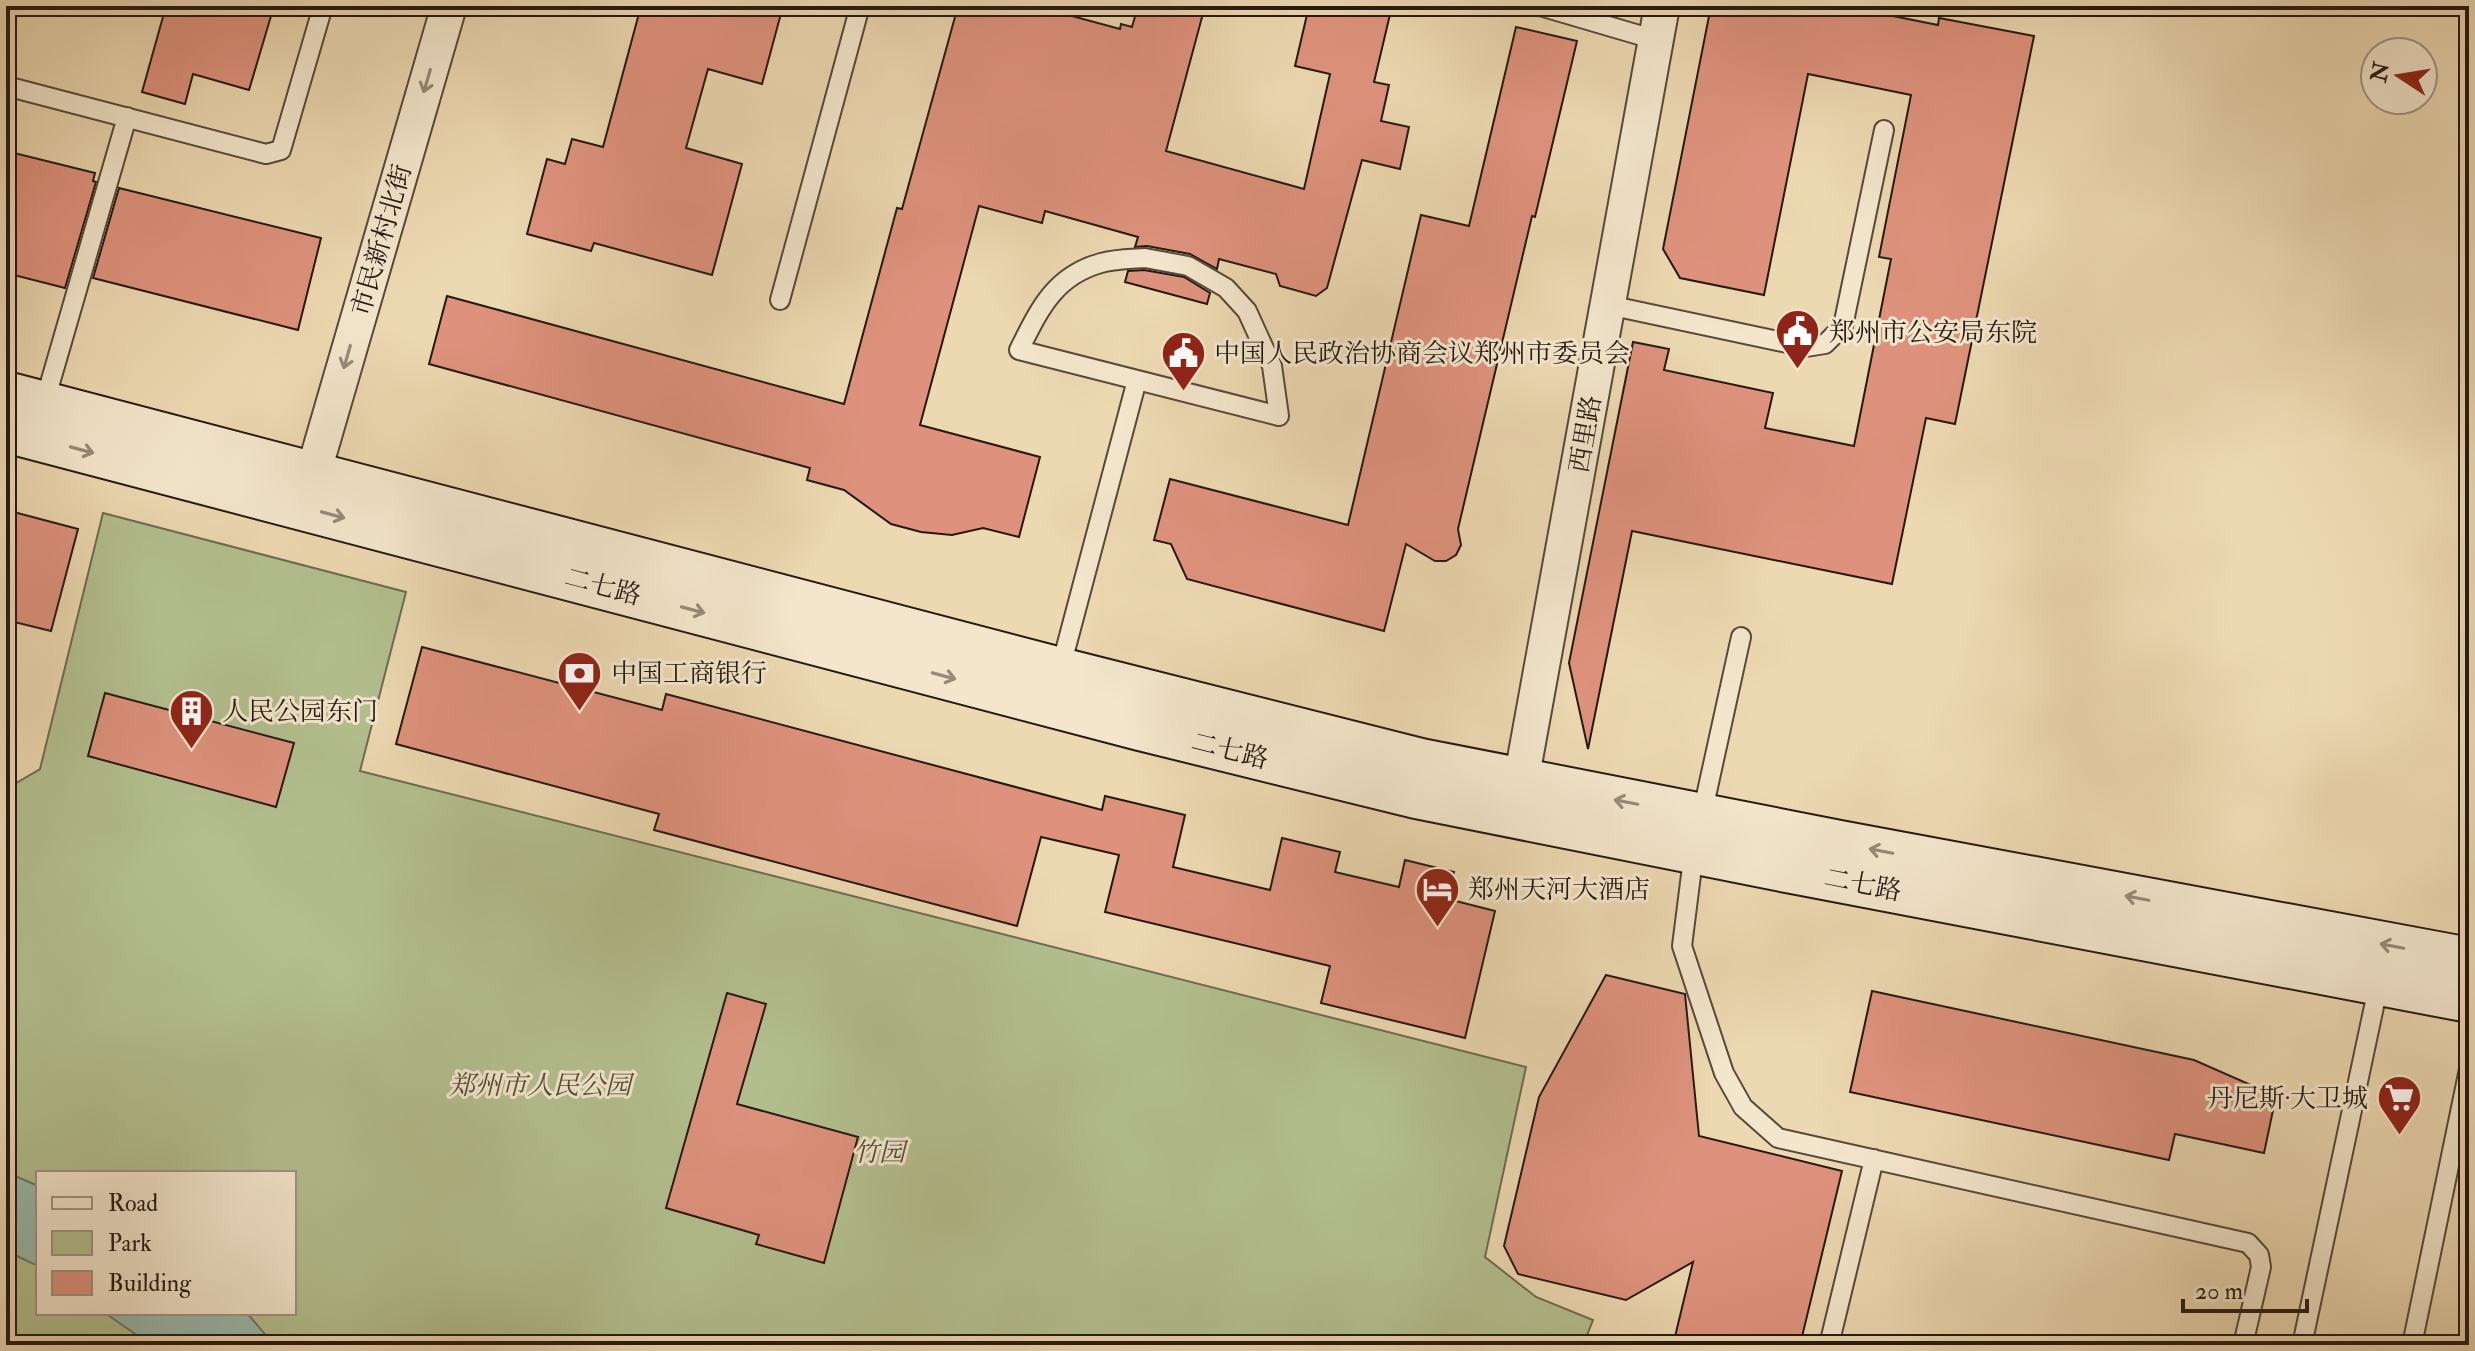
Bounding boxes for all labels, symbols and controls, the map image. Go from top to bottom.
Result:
north arrow [2359,36,2439,116]
text: N [2364,59,2396,86]
one-way arrow [419,67,434,93]
street label: 市民新村北街 [345,161,419,320]
public building icon: 郑州市公安局东院 [1774,308,1822,371]
place label: 郑州市公安局东院 [1829,317,2037,349]
public building icon: 中国人民政治协商会议郑州市委员会 [1159,329,1207,392]
place label: 中国人民政治协商会议郑州市委员会 [1214,338,1630,370]
one-way arrow [339,344,354,370]
street label: 西里路 [1563,393,1609,475]
one-way arrow [68,443,94,458]
one-way arrow [320,509,346,524]
street label: 二七路 [561,561,645,613]
one-way arrow [679,603,705,618]
bank icon: 中国工商银行 [556,649,604,712]
place label: 中国工商银行 [611,658,767,690]
one-way arrow [931,670,957,685]
building icon: 人民公园东门 [167,687,215,750]
place label: 人民公园东门 [222,696,378,728]
street label: 二七路 [1188,726,1271,776]
one-way arrow [1614,794,1639,809]
one-way arrow [1869,842,1894,857]
street label: 二七路 [1821,862,1904,908]
hotel icon: 郑州天河大酒店 [1413,865,1461,928]
place label: 郑州天河大酒店 [1468,874,1650,906]
one-way arrow [2124,890,2150,905]
one-way arrow [2380,938,2406,953]
park label: 郑州市人民公园 [449,1070,635,1102]
supermarket icon: 丹尼斯·大卫城 [2375,1074,2423,1137]
place label: 丹尼斯·大卫城 [2207,1083,2368,1115]
park label: 竹园 [853,1137,909,1169]
legend [36,1171,296,1315]
text: Road [108,1188,158,1219]
text: Park [108,1228,152,1259]
scale bar [2183,1263,2307,1313]
text: Building [108,1268,192,1299]
text: 20 m [2195,1276,2244,1307]

